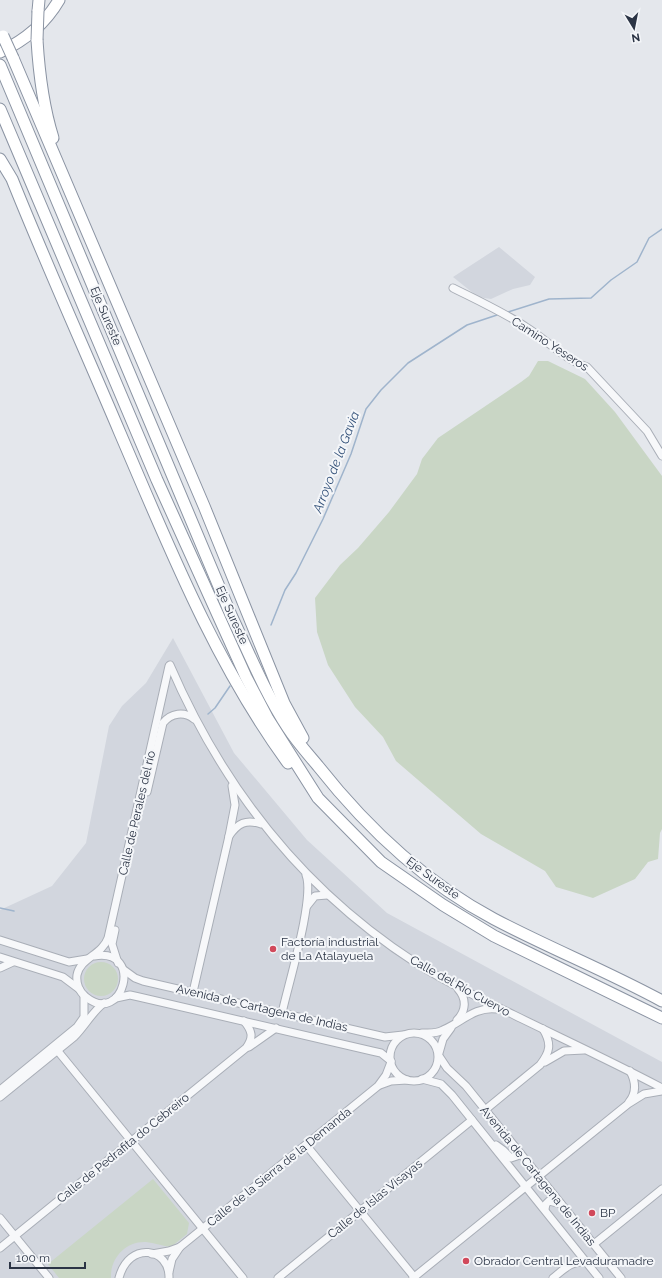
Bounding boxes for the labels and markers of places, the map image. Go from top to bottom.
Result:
place label: Factoría industrial de La Atalayuela [281,935,379,963]
marker: Factoría industrial de La Atalayuela [268,944,278,954]
place label: BP [600,1206,616,1220]
marker: BP [587,1208,597,1218]
place label: Obrador Central Levaduramadre [474,1254,654,1268]
marker: Obrador Central Levaduramadre [461,1256,471,1266]

